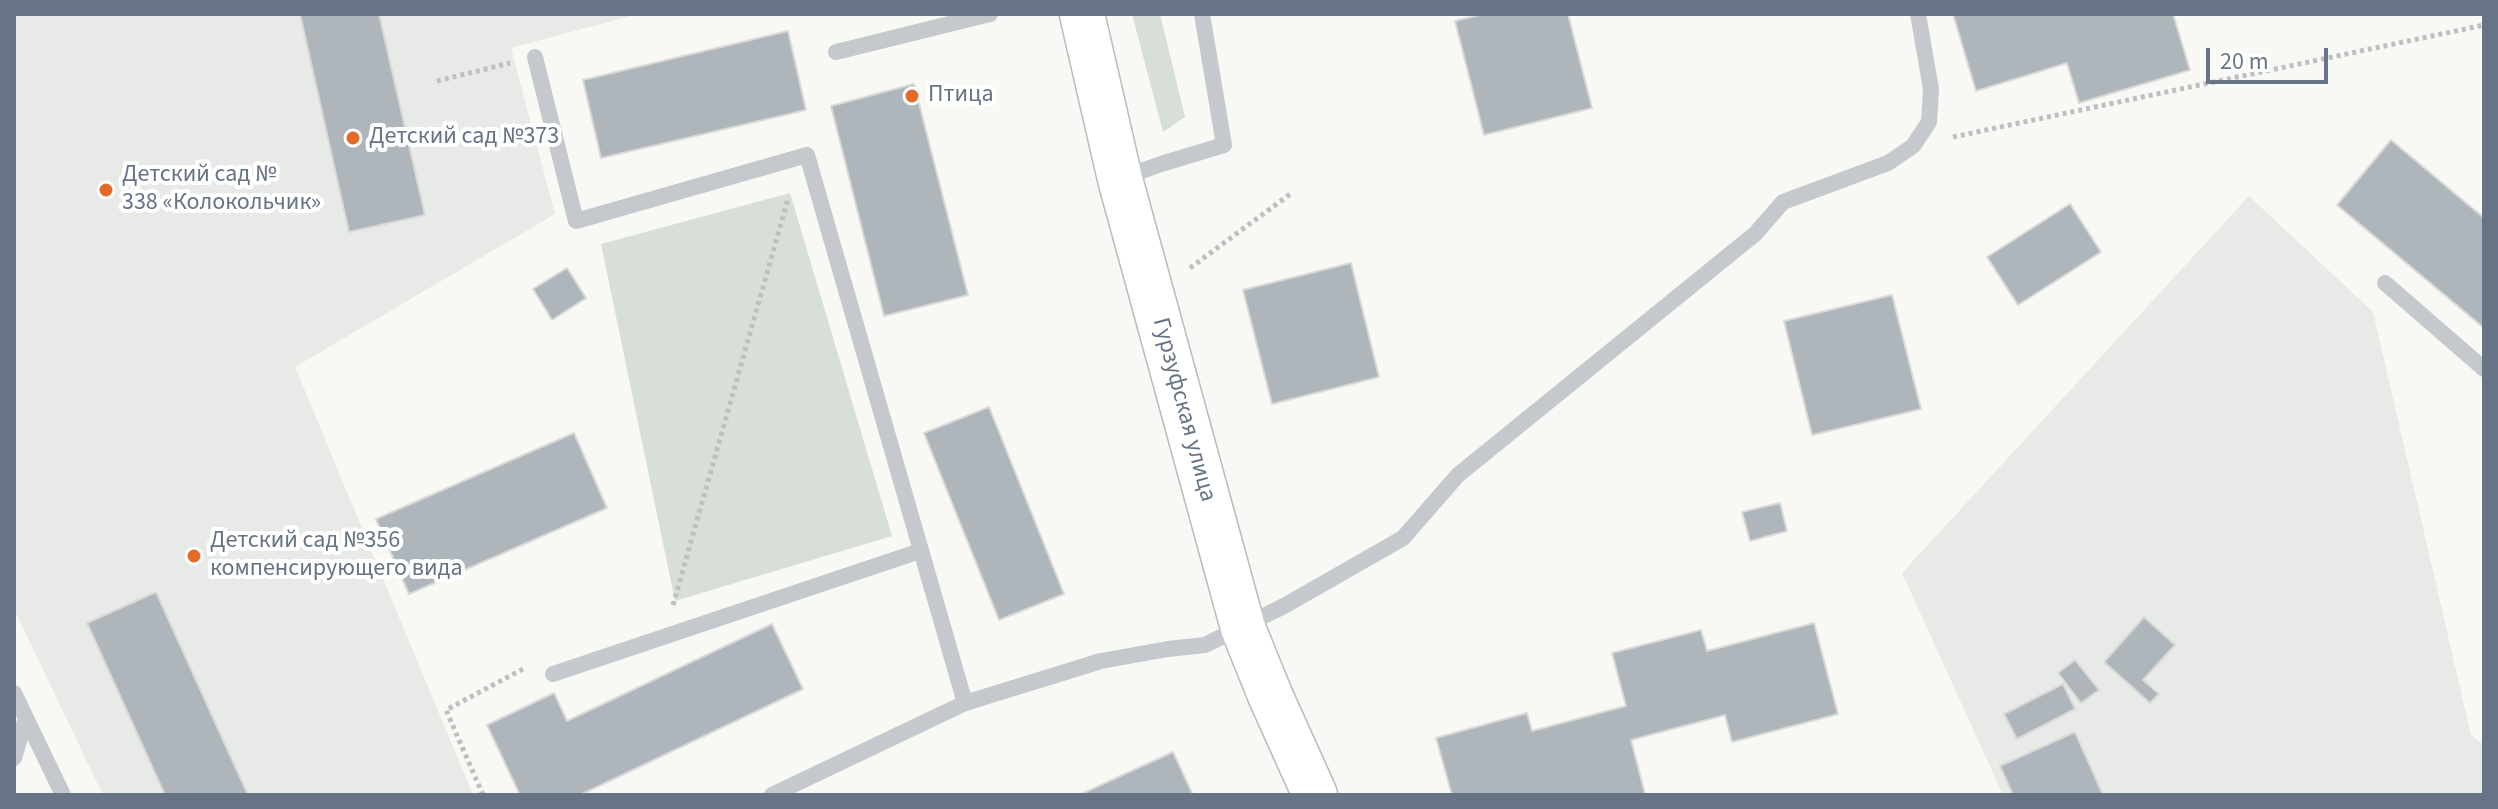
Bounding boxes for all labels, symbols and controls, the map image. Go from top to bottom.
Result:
scale bar [2210,32,2332,82]
text: 20 m [2220,44,2269,79]
place label: Птица [928,82,994,110]
marker: Птица [903,87,921,105]
place label: Детский сад №373 [369,124,559,152]
marker: Детский сад №373 [344,129,362,147]
place label: Детский сад № 338 «Колокольчик» [122,162,321,218]
marker: Детский сад № 338 «Колокольчик» [97,181,115,199]
street label: Гурзуфская улица [1145,315,1221,505]
place label: Детский сад №356 компенсирующего вида [210,528,463,584]
marker: Детский сад №356 компенсирующего вида [185,547,203,565]

